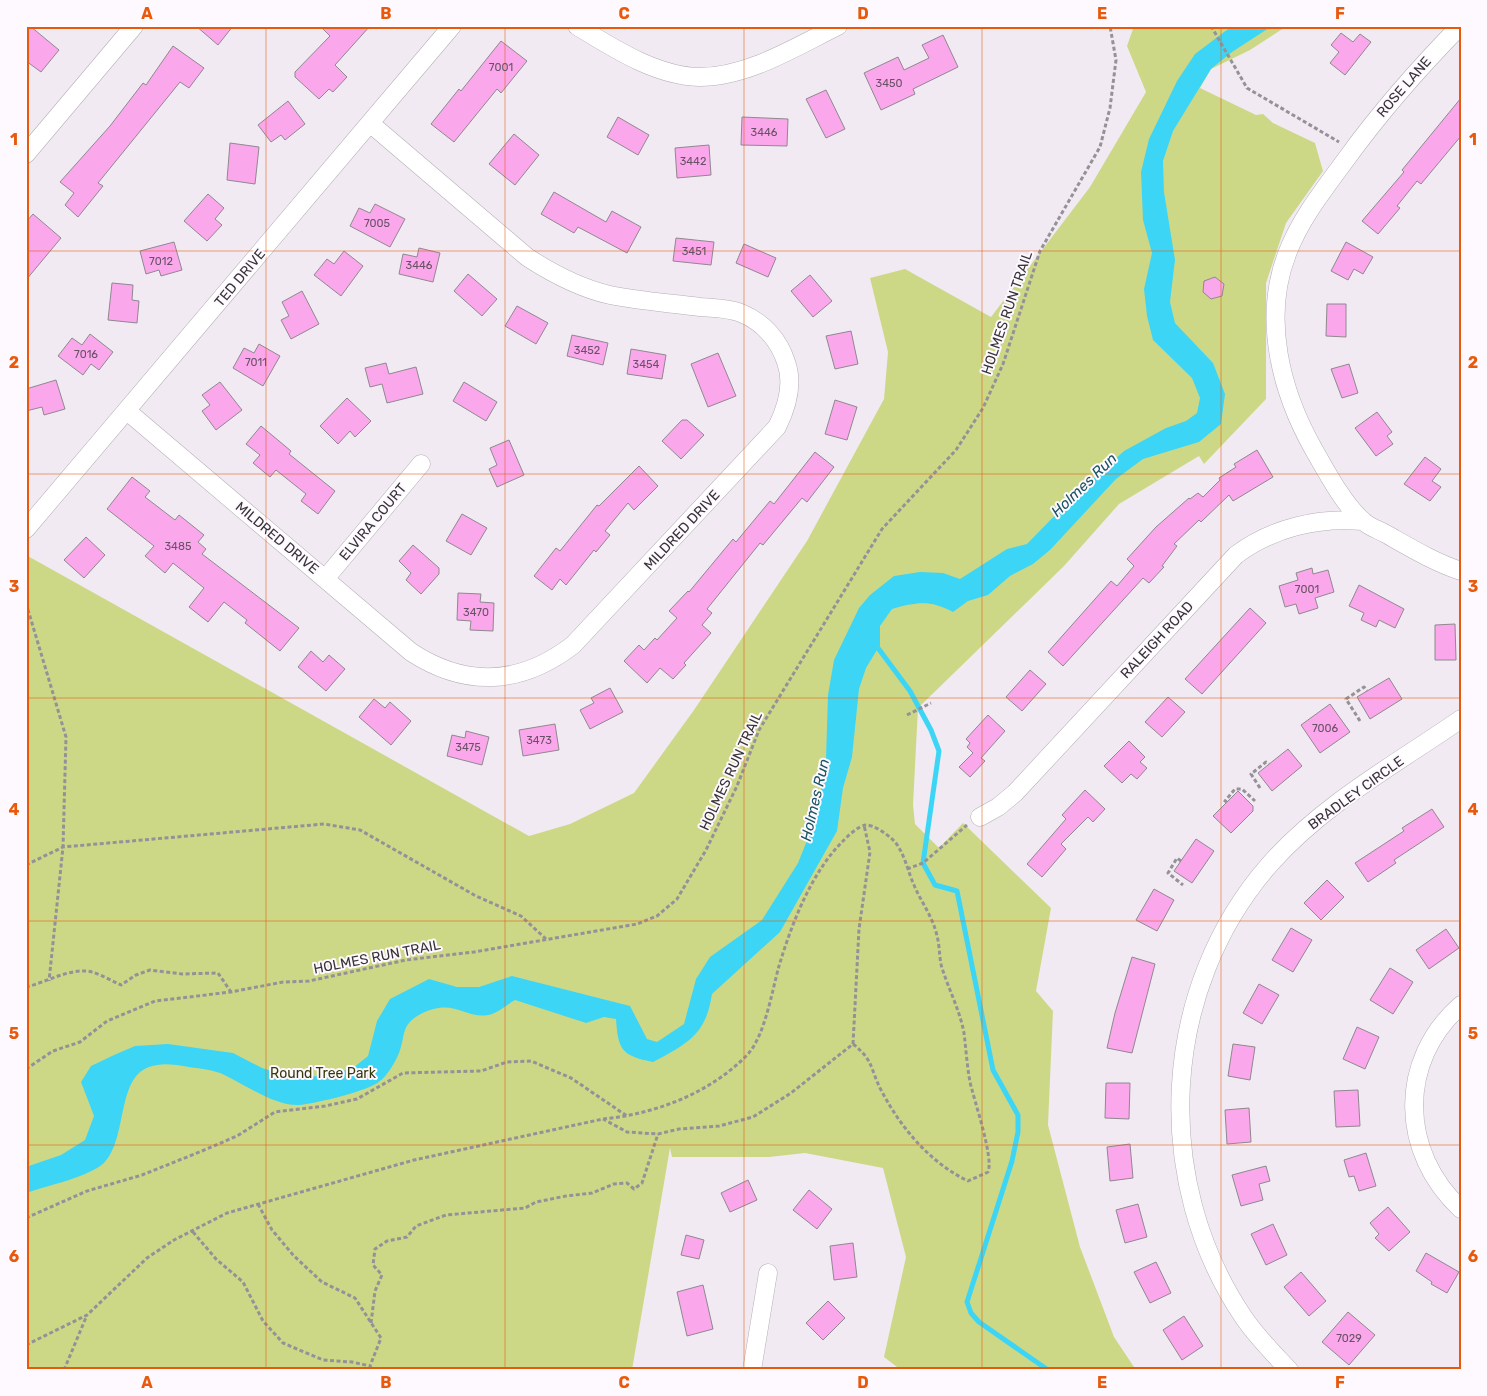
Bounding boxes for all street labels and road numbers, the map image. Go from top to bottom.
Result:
street label: ROSE LANE [1373,53,1435,121]
street label: TED DRIVE [211,246,269,310]
street label: HOLMES RUN TRAIL [978,249,1036,377]
street label: ELVIRA COURT [336,480,410,564]
street label: MILDRED DRIVE [640,486,724,574]
street label: MILDRED DRIVE [232,498,322,578]
street label: RALEIGH ROAD [1117,598,1197,682]
street label: HOLMES RUN TRAIL [696,709,766,833]
street label: BRADLEY CIRCLE [1305,753,1407,833]
street label: HOLMES RUN TRAIL [312,936,442,978]

